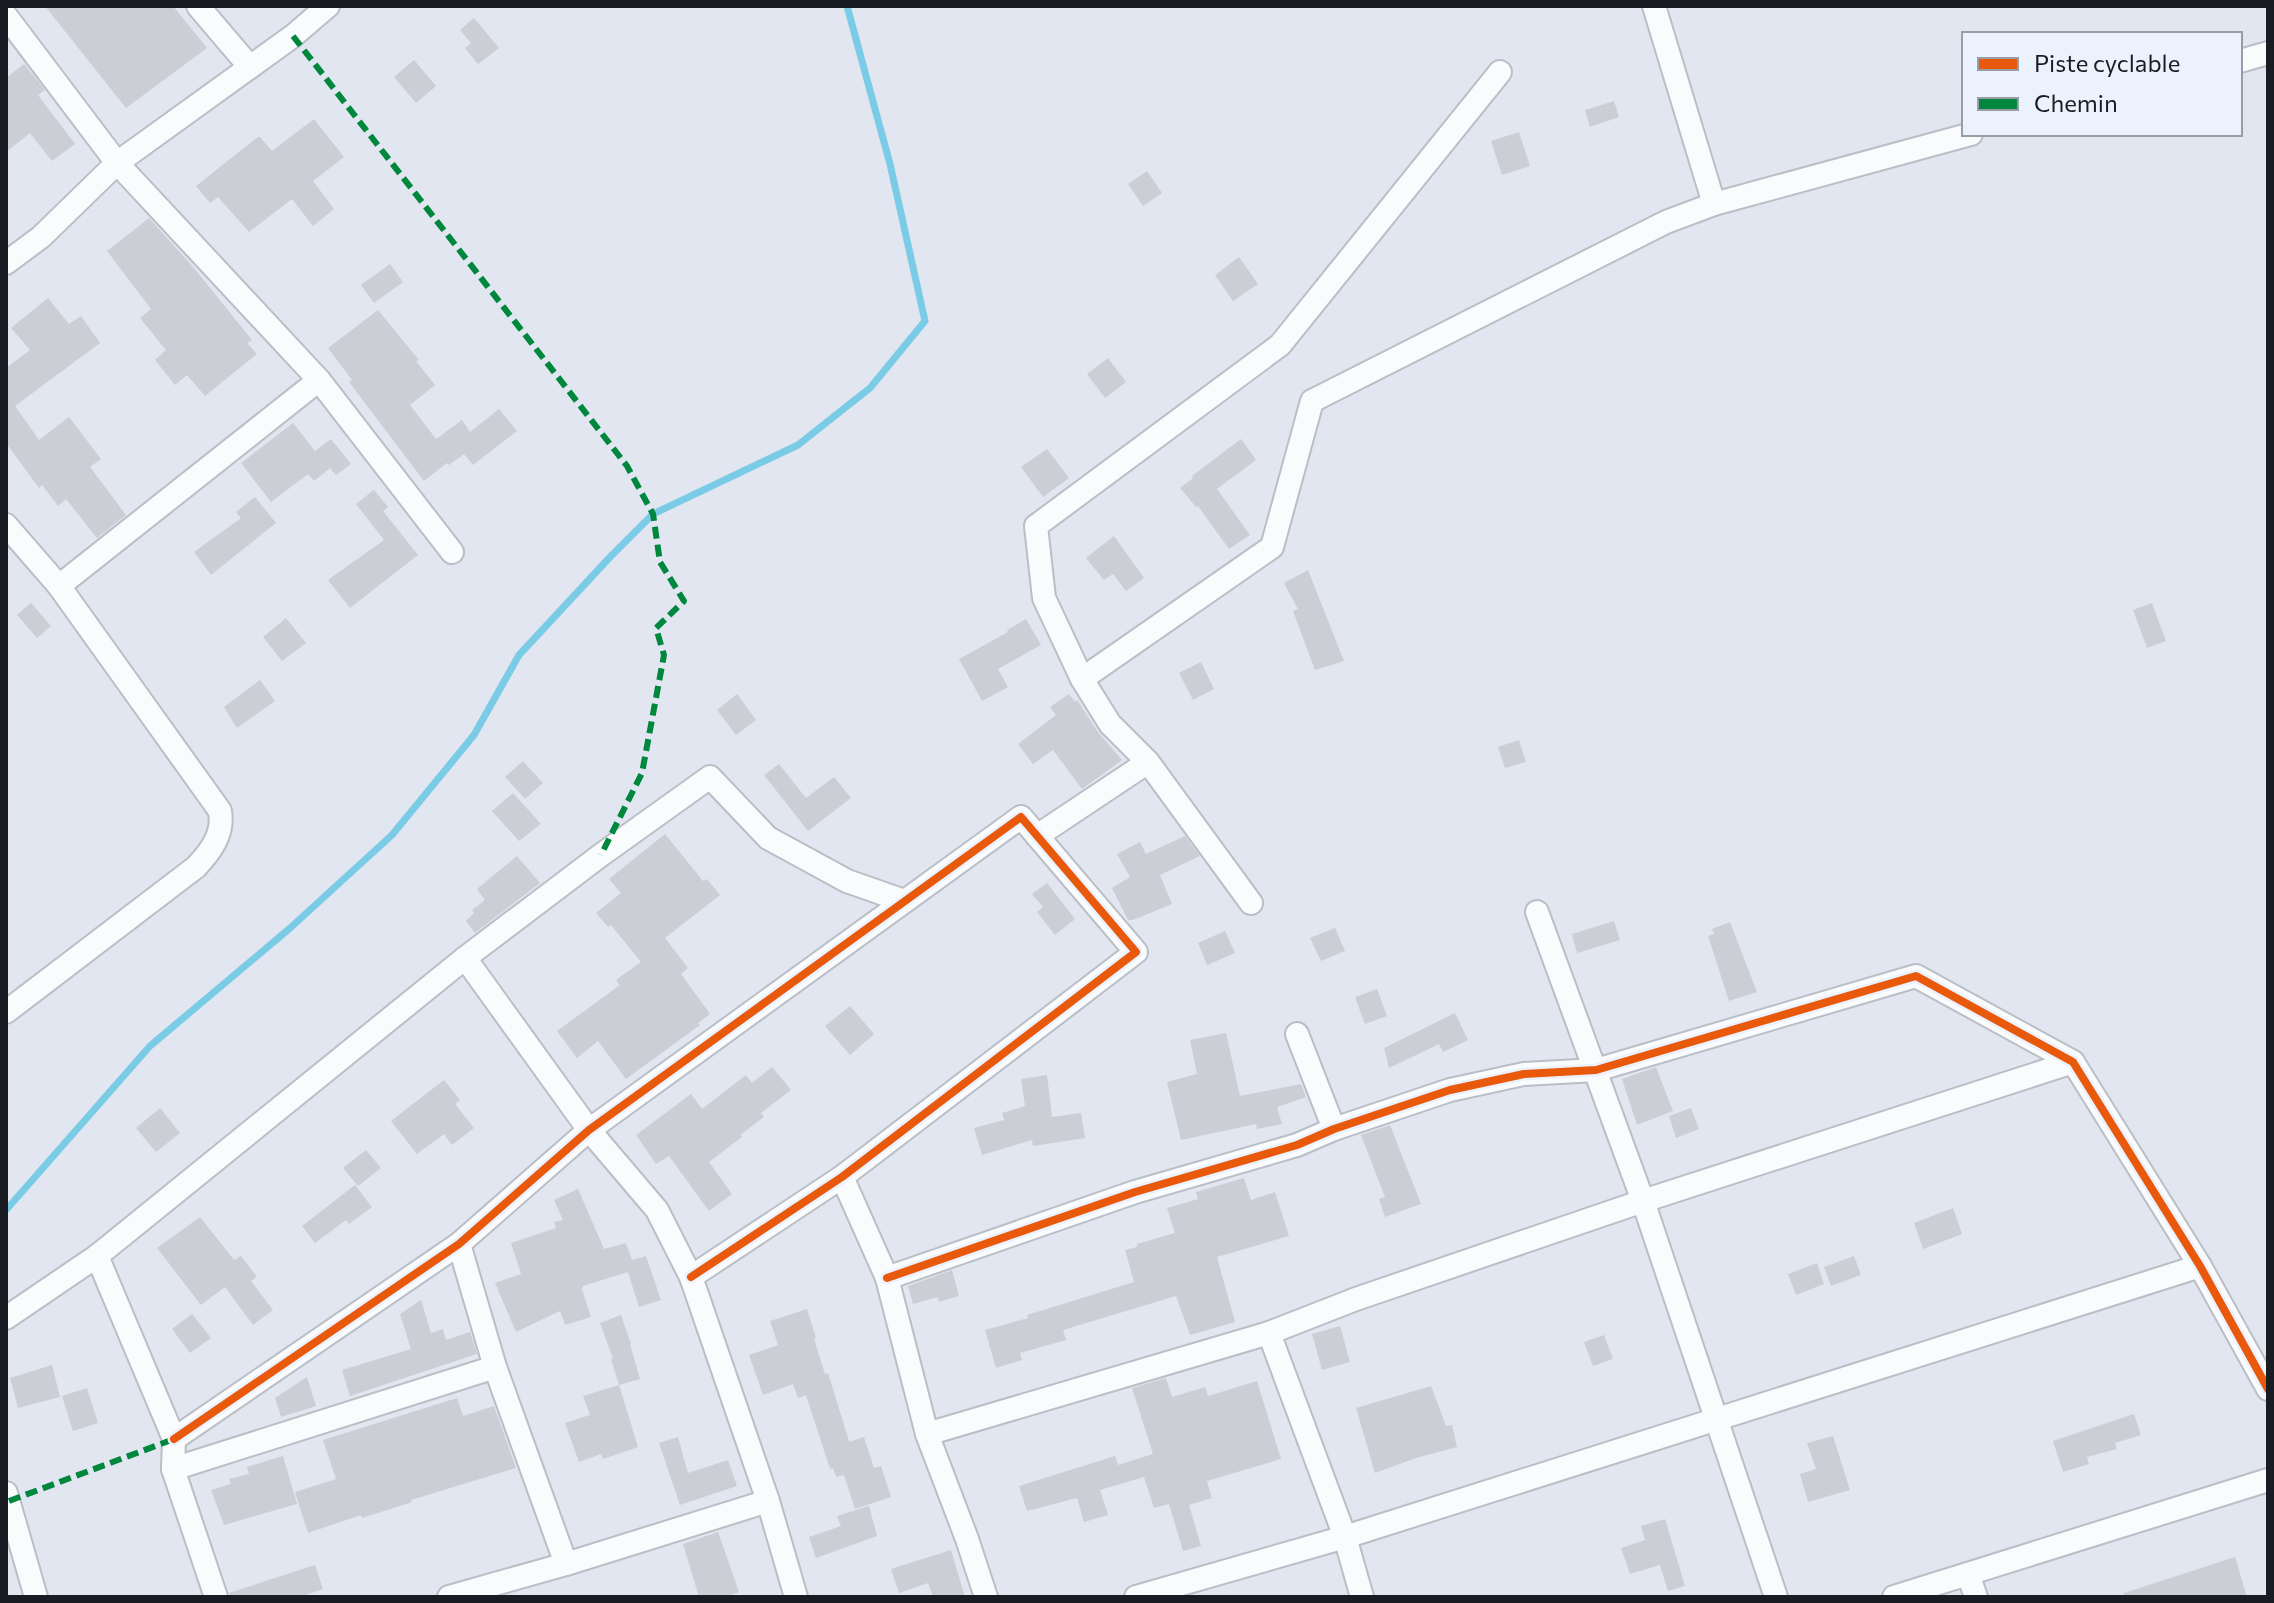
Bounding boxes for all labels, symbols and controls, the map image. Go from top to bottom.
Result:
legend [1962,32,2242,136]
text: Piste cyclable [2034,48,2180,77]
text: Chemin [2034,88,2118,117]

